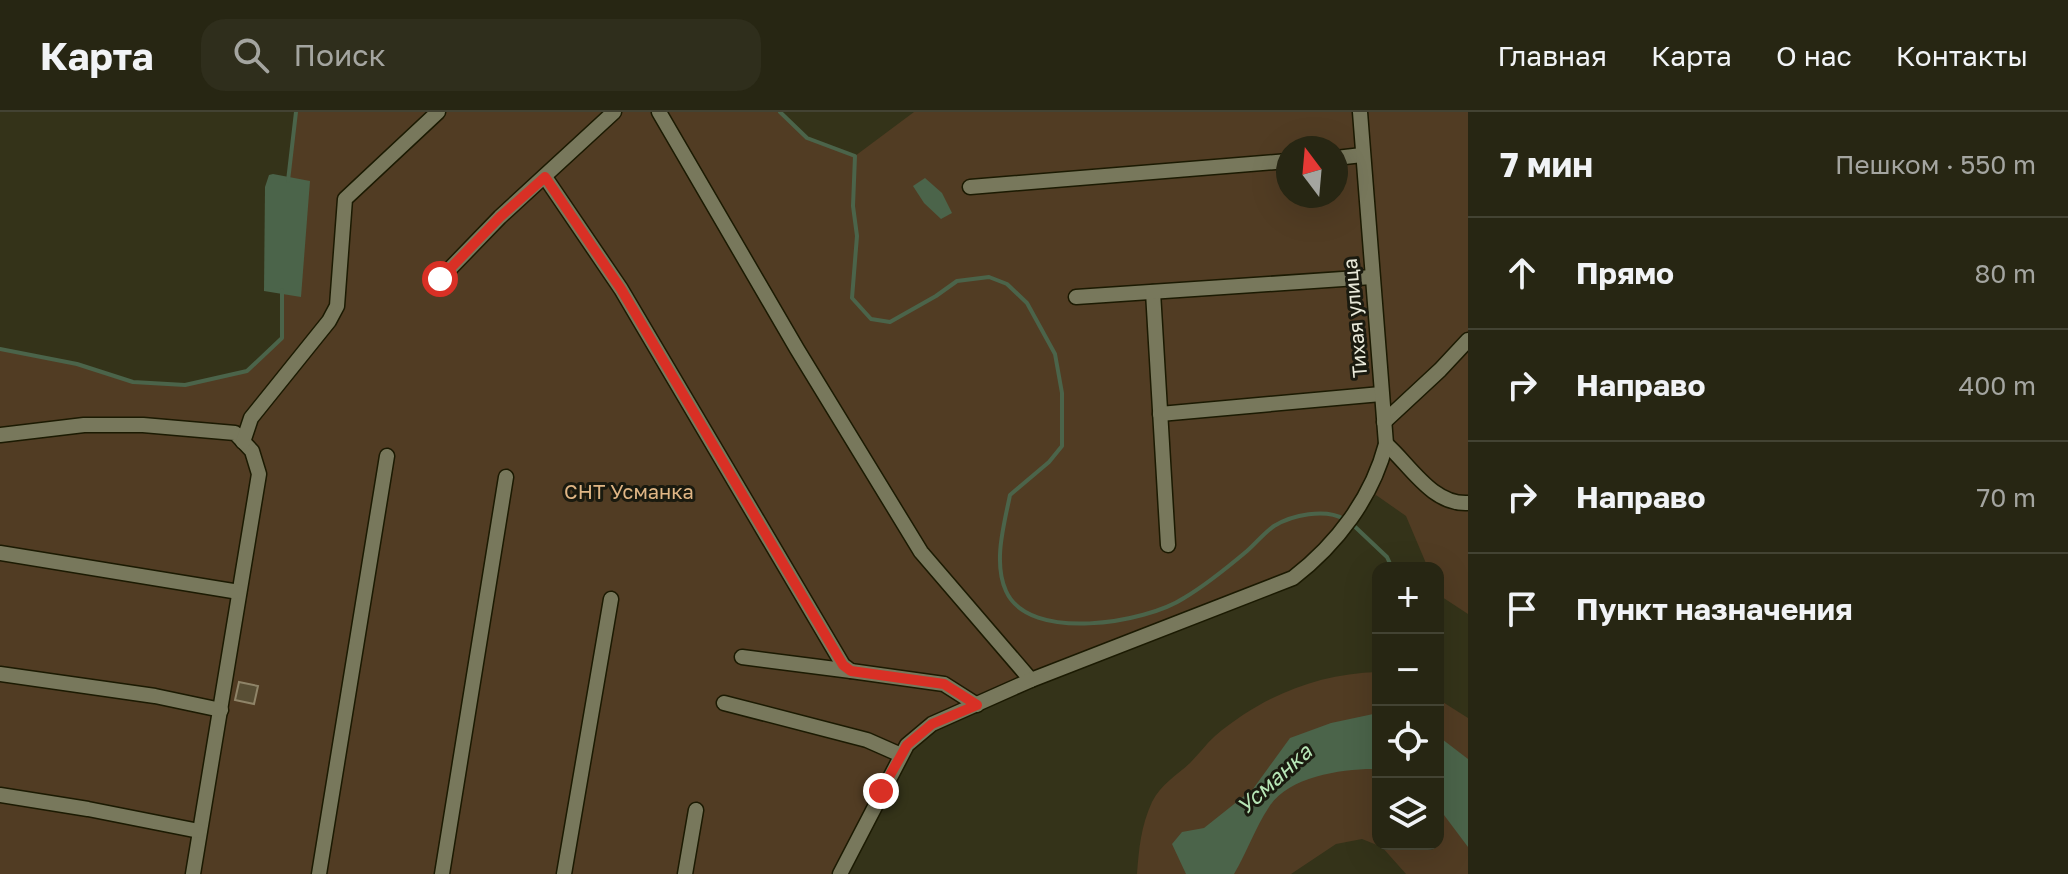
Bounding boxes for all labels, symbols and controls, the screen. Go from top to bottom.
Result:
search box [201,19,761,91]
text: Карта [40,33,153,78]
icon: search [229,33,273,77]
text: Поиск [293,37,386,73]
text: Главная [1497,39,1607,72]
text: Карта [1651,39,1732,72]
text: О нас [1776,39,1852,72]
text: Контакты [1896,39,2028,72]
north arrow [1276,136,1348,208]
text: 7 мин [1500,144,1593,184]
text: Пешком · 550 m [1835,149,2036,180]
icon: ahead [1500,251,1544,295]
text: Прямо [1576,255,1674,291]
street label: Тихая улица [1337,257,1371,379]
text: 80 m [1975,258,2036,289]
route start [422,261,458,297]
icon: right [1500,363,1544,407]
text: Направо [1576,367,1705,403]
text: 400 m [1958,370,2036,401]
icon: right [1500,475,1544,519]
park label: СНТ Усманка [564,479,694,503]
text: Направо [1576,479,1705,515]
text: 70 m [1977,482,2036,513]
map controls [1372,562,1444,850]
button: + [1372,562,1444,634]
icon: arrive [1500,587,1544,631]
text: Пункт назначения [1576,591,1853,627]
button: − [1372,634,1444,706]
button: locate [1372,706,1444,778]
water label: Усманка [1230,737,1318,819]
route end [863,773,899,809]
button: layers [1372,778,1444,850]

